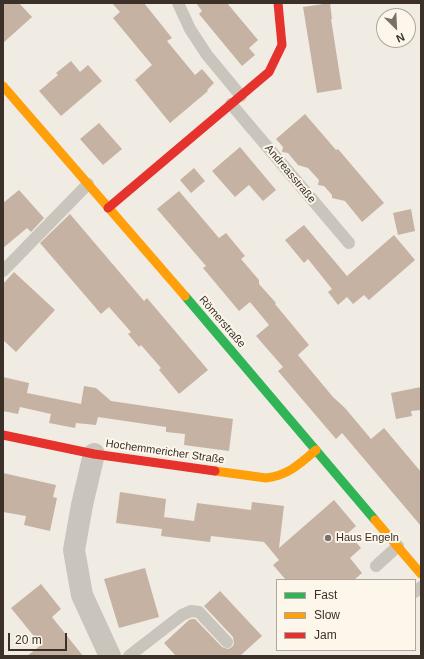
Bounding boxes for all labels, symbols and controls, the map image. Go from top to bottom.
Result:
north arrow [376,8,416,48]
text: N [394,31,407,45]
street label: Andreasstraße [262,142,318,206]
street label: Römerstraße [196,293,248,351]
street label: Hochemmericher Straße [105,437,225,467]
place label: Haus Engeln [336,531,399,545]
marker: Haus Engeln [323,533,333,543]
legend [276,579,416,651]
text: Fast [314,588,337,602]
text: Slow [314,608,340,622]
scale bar [10,625,69,651]
text: Jam [314,628,337,642]
text: 20 m [15,633,42,647]

